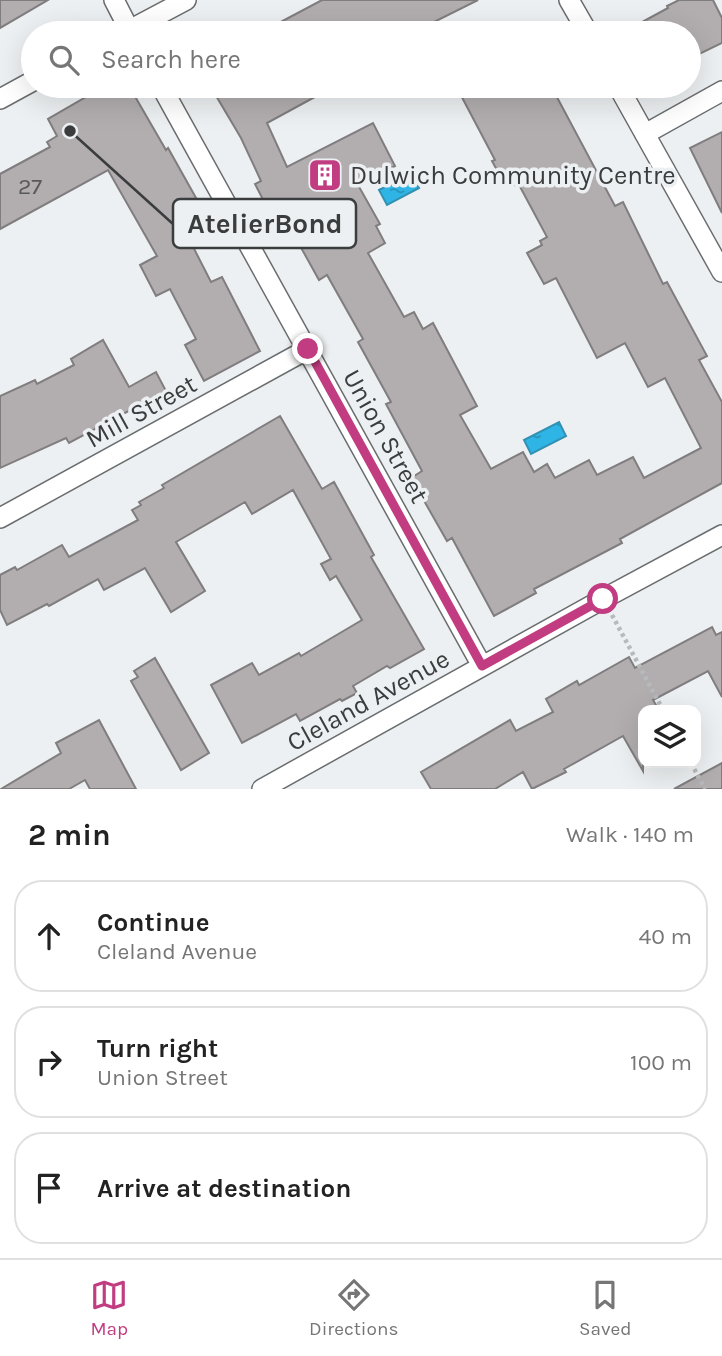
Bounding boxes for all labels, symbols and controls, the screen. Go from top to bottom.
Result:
search box [21,21,701,98]
icon: search [45,41,83,79]
text: Search here [101,44,241,75]
building icon: Dulwich Community Centre [306,156,344,194]
place label: Dulwich Community Centre [350,160,676,191]
house number: 27 [18,173,42,200]
callout: AtelierBond [173,199,356,248]
text: AtelierBond [187,207,343,240]
route end [292,333,323,364]
street label: Union Street [336,364,435,509]
street label: Mill Street [80,368,202,455]
route start [587,583,618,614]
street label: Cleland Avenue [282,643,455,758]
map controls [638,705,701,768]
button: layers [638,705,701,768]
text: 2 min [28,817,111,853]
text: Walk · 140 m [566,821,694,848]
text: Continue [97,907,209,938]
icon: ahead [30,917,68,955]
text: 40 m [639,923,692,950]
text: Cleland Avenue [97,938,257,965]
text: Turn right [97,1033,218,1064]
icon: right [30,1043,68,1081]
text: 100 m [630,1049,692,1076]
text: Union Street [97,1064,228,1091]
icon: arrive [30,1169,68,1207]
text: Arrive at destination [97,1173,351,1204]
tab: Map [90,1276,128,1340]
tab: Directions [309,1276,398,1340]
tab: Saved [579,1276,632,1340]

